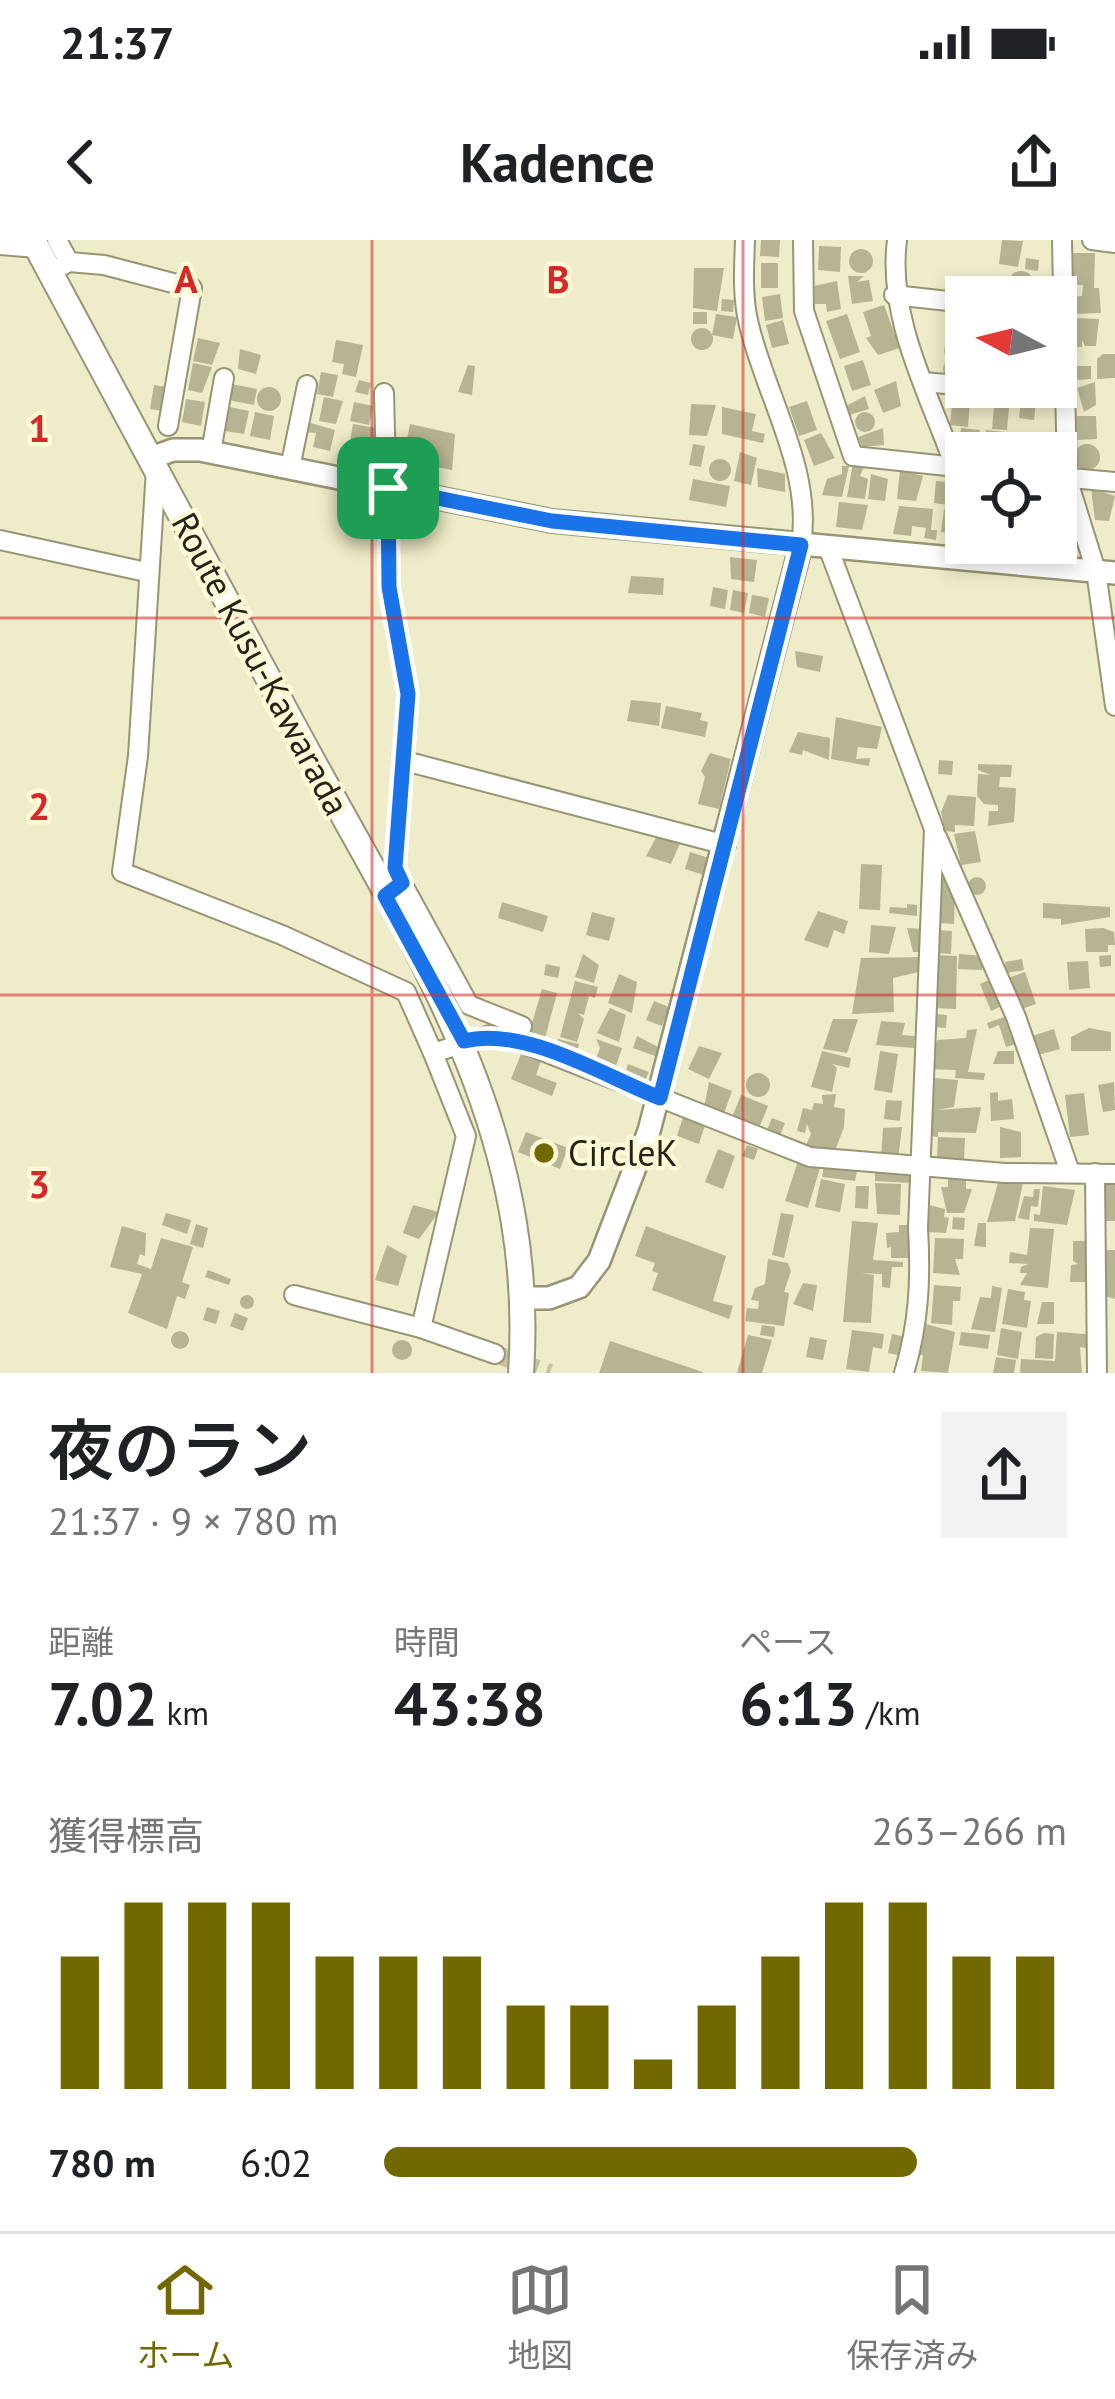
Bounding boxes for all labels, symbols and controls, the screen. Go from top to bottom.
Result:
text: 21:37 [60,13,174,71]
text: Kadence [460,127,655,197]
icon: back [48,129,114,195]
icon: share [1001,129,1067,195]
text: A [174,253,198,304]
text: B [546,253,570,304]
north arrow [945,276,1077,408]
map controls [945,276,1077,564]
text: 1 [28,402,50,453]
button: locate [945,432,1077,564]
pin [337,437,439,539]
icon: arrive [355,455,421,521]
street label: Route Kusu-Kawarada [162,504,361,823]
text: 2 [28,780,50,831]
place label: CircleK [568,1129,677,1176]
marker: CircleK [531,1140,557,1166]
text: 3 [28,1158,50,1209]
text: 夜のラン [48,1407,312,1492]
button: share [941,1412,1067,1538]
text: 21:37 · 9 × 780 m [48,1495,338,1546]
text: 距離 [48,1620,114,1663]
text: 時間 [394,1620,460,1663]
text: ペース [739,1620,837,1663]
text: 7.02 [48,1664,158,1742]
text: 43:38 [394,1664,546,1742]
text: 6:13 [739,1664,858,1742]
text: km [158,1691,209,1734]
text: /km [858,1691,921,1734]
text: 263–266 m [872,1805,1067,1856]
text: 獲得標高 [48,1810,204,1861]
text: 780 m [48,2137,156,2188]
text: 6:02 [240,2137,312,2188]
tab: ホーム [136,2257,235,2377]
tab: 地図 [507,2257,573,2377]
tab: 保存済み [846,2257,978,2377]

